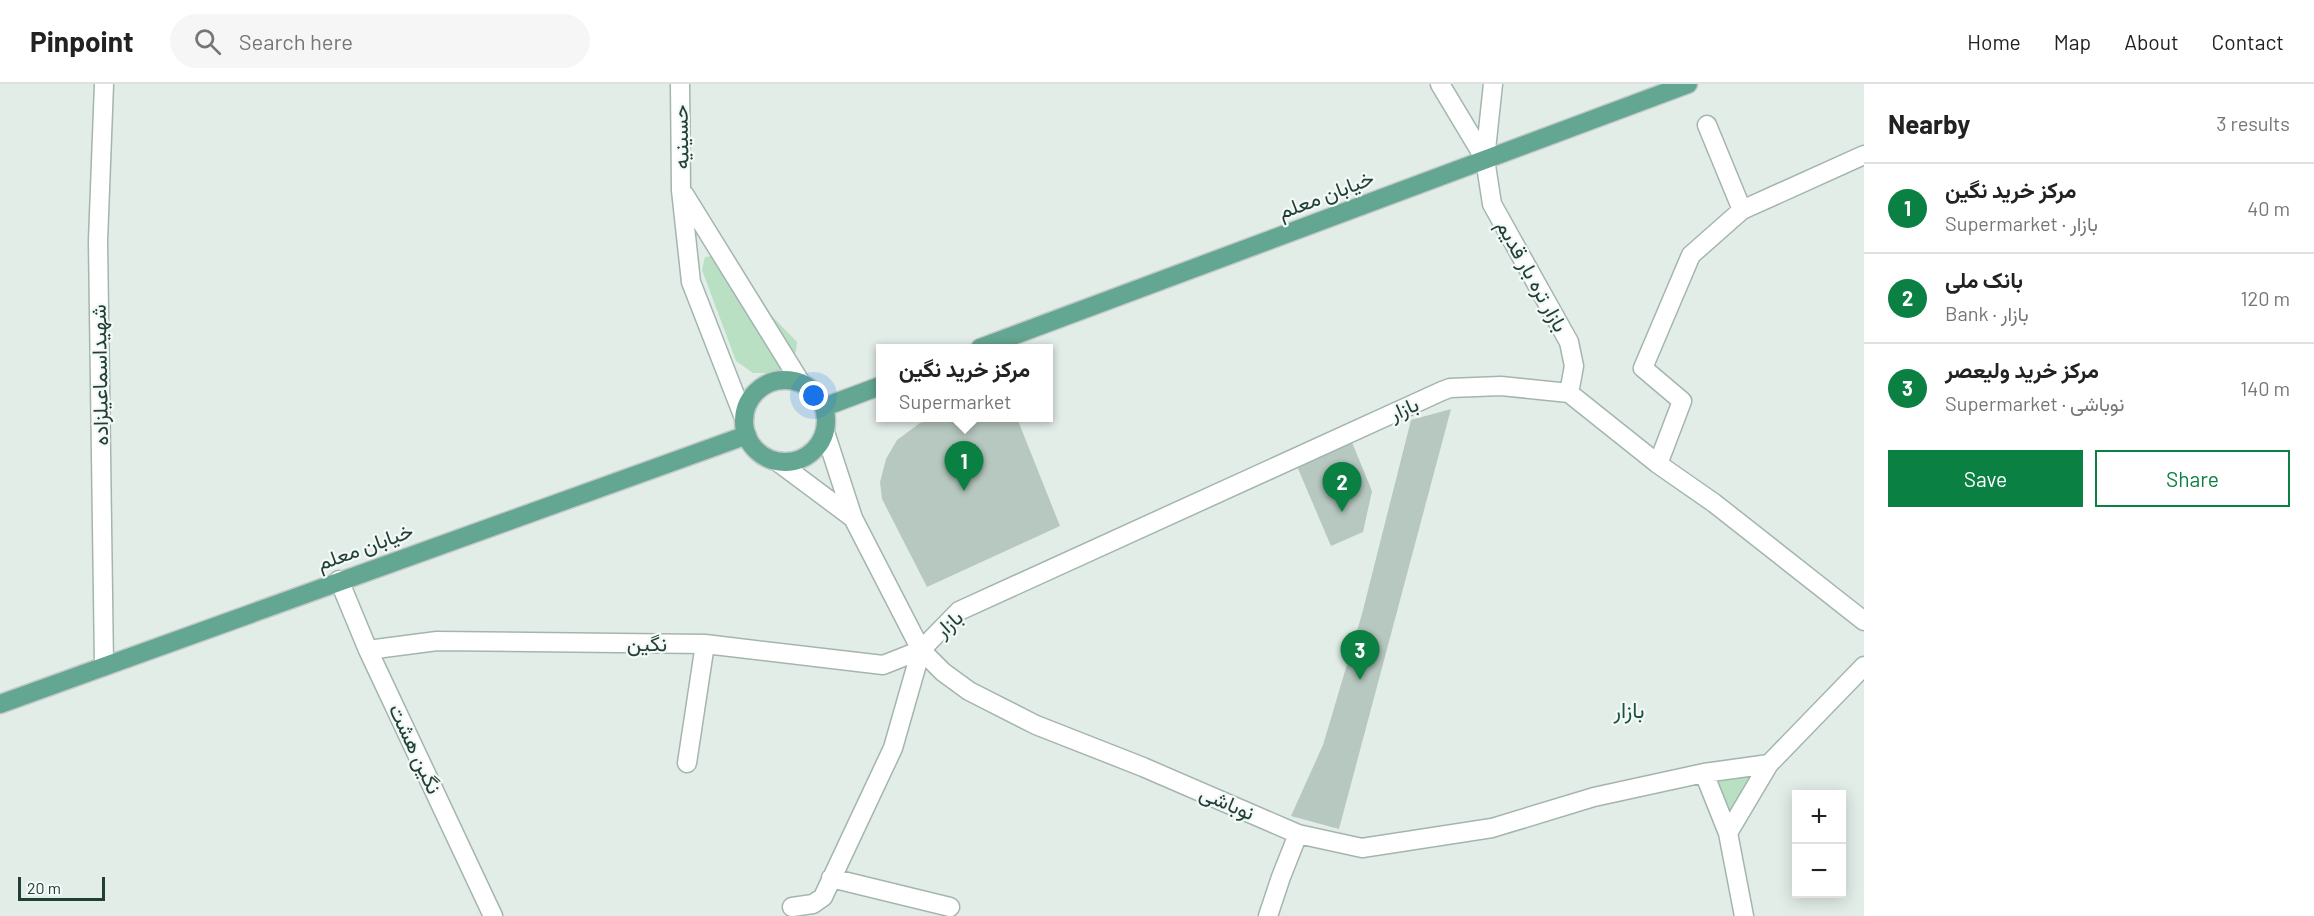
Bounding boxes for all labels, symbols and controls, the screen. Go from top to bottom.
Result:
search box [170,14,590,68]
text: Pinpoint [30,24,134,58]
icon: search [191,25,224,58]
text: Search here [239,28,353,54]
text: Home [1967,29,2021,54]
text: Map [2054,29,2091,54]
text: About [2124,29,2179,54]
text: Contact [2212,29,2284,54]
street label: حسینیه [666,104,694,170]
text: Nearby [1888,108,1970,139]
text: 3 results [2216,111,2290,135]
street label: خیابان معلم [1274,164,1378,226]
text: مرکز خرید نگین [1945,176,2076,202]
text: 1 [1904,196,1911,220]
text: 40 m [2247,196,2290,220]
text: Supermarket · بازار [1945,211,2098,235]
street label: بازار تره بار قدیم [1490,215,1574,337]
text: بانک ملی [1945,266,2023,292]
text: 2 [1902,286,1913,310]
text: 120 m [2240,286,2290,310]
text: Bank · بازار [1945,301,2029,325]
street label: شهیداسماعیلزاده [85,304,114,446]
popup [876,344,1053,422]
text: مرکز خرید نگین [899,355,1030,381]
text: مرکز خرید ولیعصر [1945,356,2099,382]
text: 3 [1902,376,1913,400]
text: 140 m [2240,376,2290,400]
your location [799,381,828,410]
text: Supermarket [899,389,1012,413]
street label: بازار [1384,390,1423,427]
text: Supermarket · نوباشی [1945,391,2124,415]
pin: 1 [944,442,984,491]
button: Save [1888,450,2083,507]
button: Share [2095,450,2290,507]
pin: 2 [1322,462,1362,512]
street label: خیابان معلم [313,517,417,577]
street label: بازار [928,604,969,644]
street label: نگین [627,630,667,656]
pin: 3 [1340,630,1380,680]
district label: بازار [1613,696,1644,724]
street label: نگین هشت [384,699,448,798]
street label: نوباشی [1196,779,1259,826]
map controls [1792,790,1846,898]
button: + [1792,790,1846,844]
button: − [1792,844,1846,898]
scale bar [18,874,105,902]
text: 20 m [27,878,61,897]

